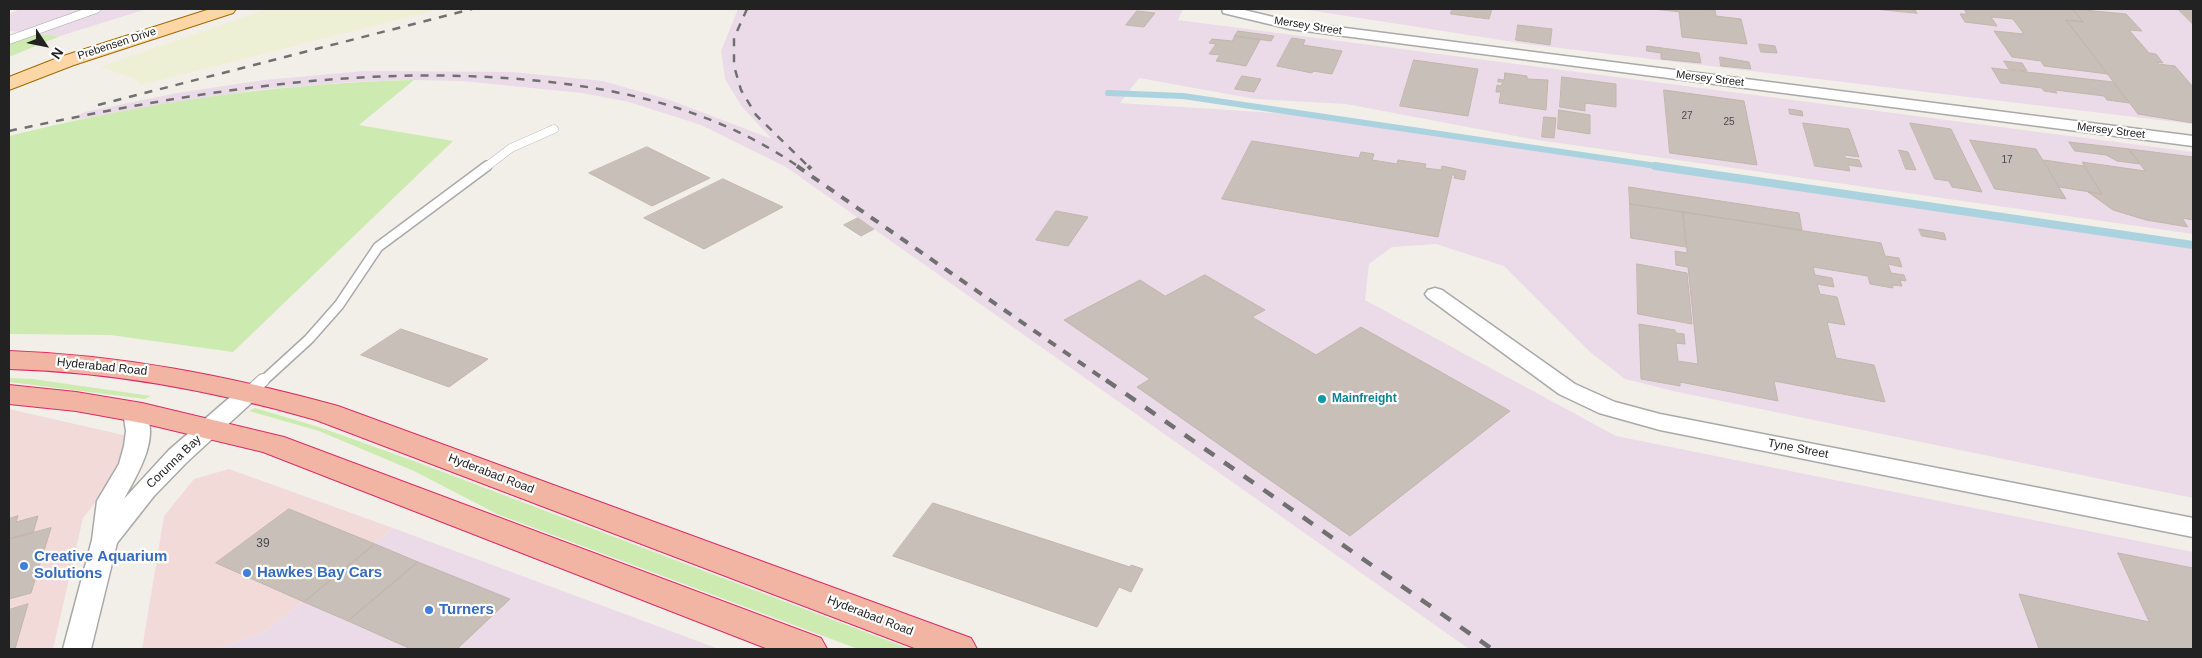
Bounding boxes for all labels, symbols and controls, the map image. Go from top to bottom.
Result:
street label: Mersey Street [1273,14,1343,38]
north arrow [20,20,70,70]
street label: Prebensen Drive [76,25,158,63]
text: N [48,45,67,62]
street label: Mersey Street [1675,68,1745,90]
house number: 27 [1681,110,1693,122]
house number: 25 [1723,116,1735,128]
street label: Mersey Street [2076,120,2146,142]
house number: 17 [2001,154,2013,166]
street label: Hyderabad Road [56,355,148,379]
place label: Mainfreight [1332,392,1397,406]
marker: Mainfreight [1316,393,1328,405]
street label: Corunna Bay [144,432,204,492]
street label: Tyne Street [1767,436,1829,462]
street label: Hyderabad Road [446,451,536,497]
house number: 39 [256,537,270,551]
place label: Creative Aquarium Solutions [34,548,167,583]
marker: Creative Aquarium Solutions [18,560,30,572]
place label: Hawkes Bay Cars [257,564,382,582]
marker: Hawkes Bay Cars [241,567,253,579]
street label: Hyderabad Road [825,593,915,639]
place label: Turners [439,601,494,619]
marker: Turners [423,604,435,616]

